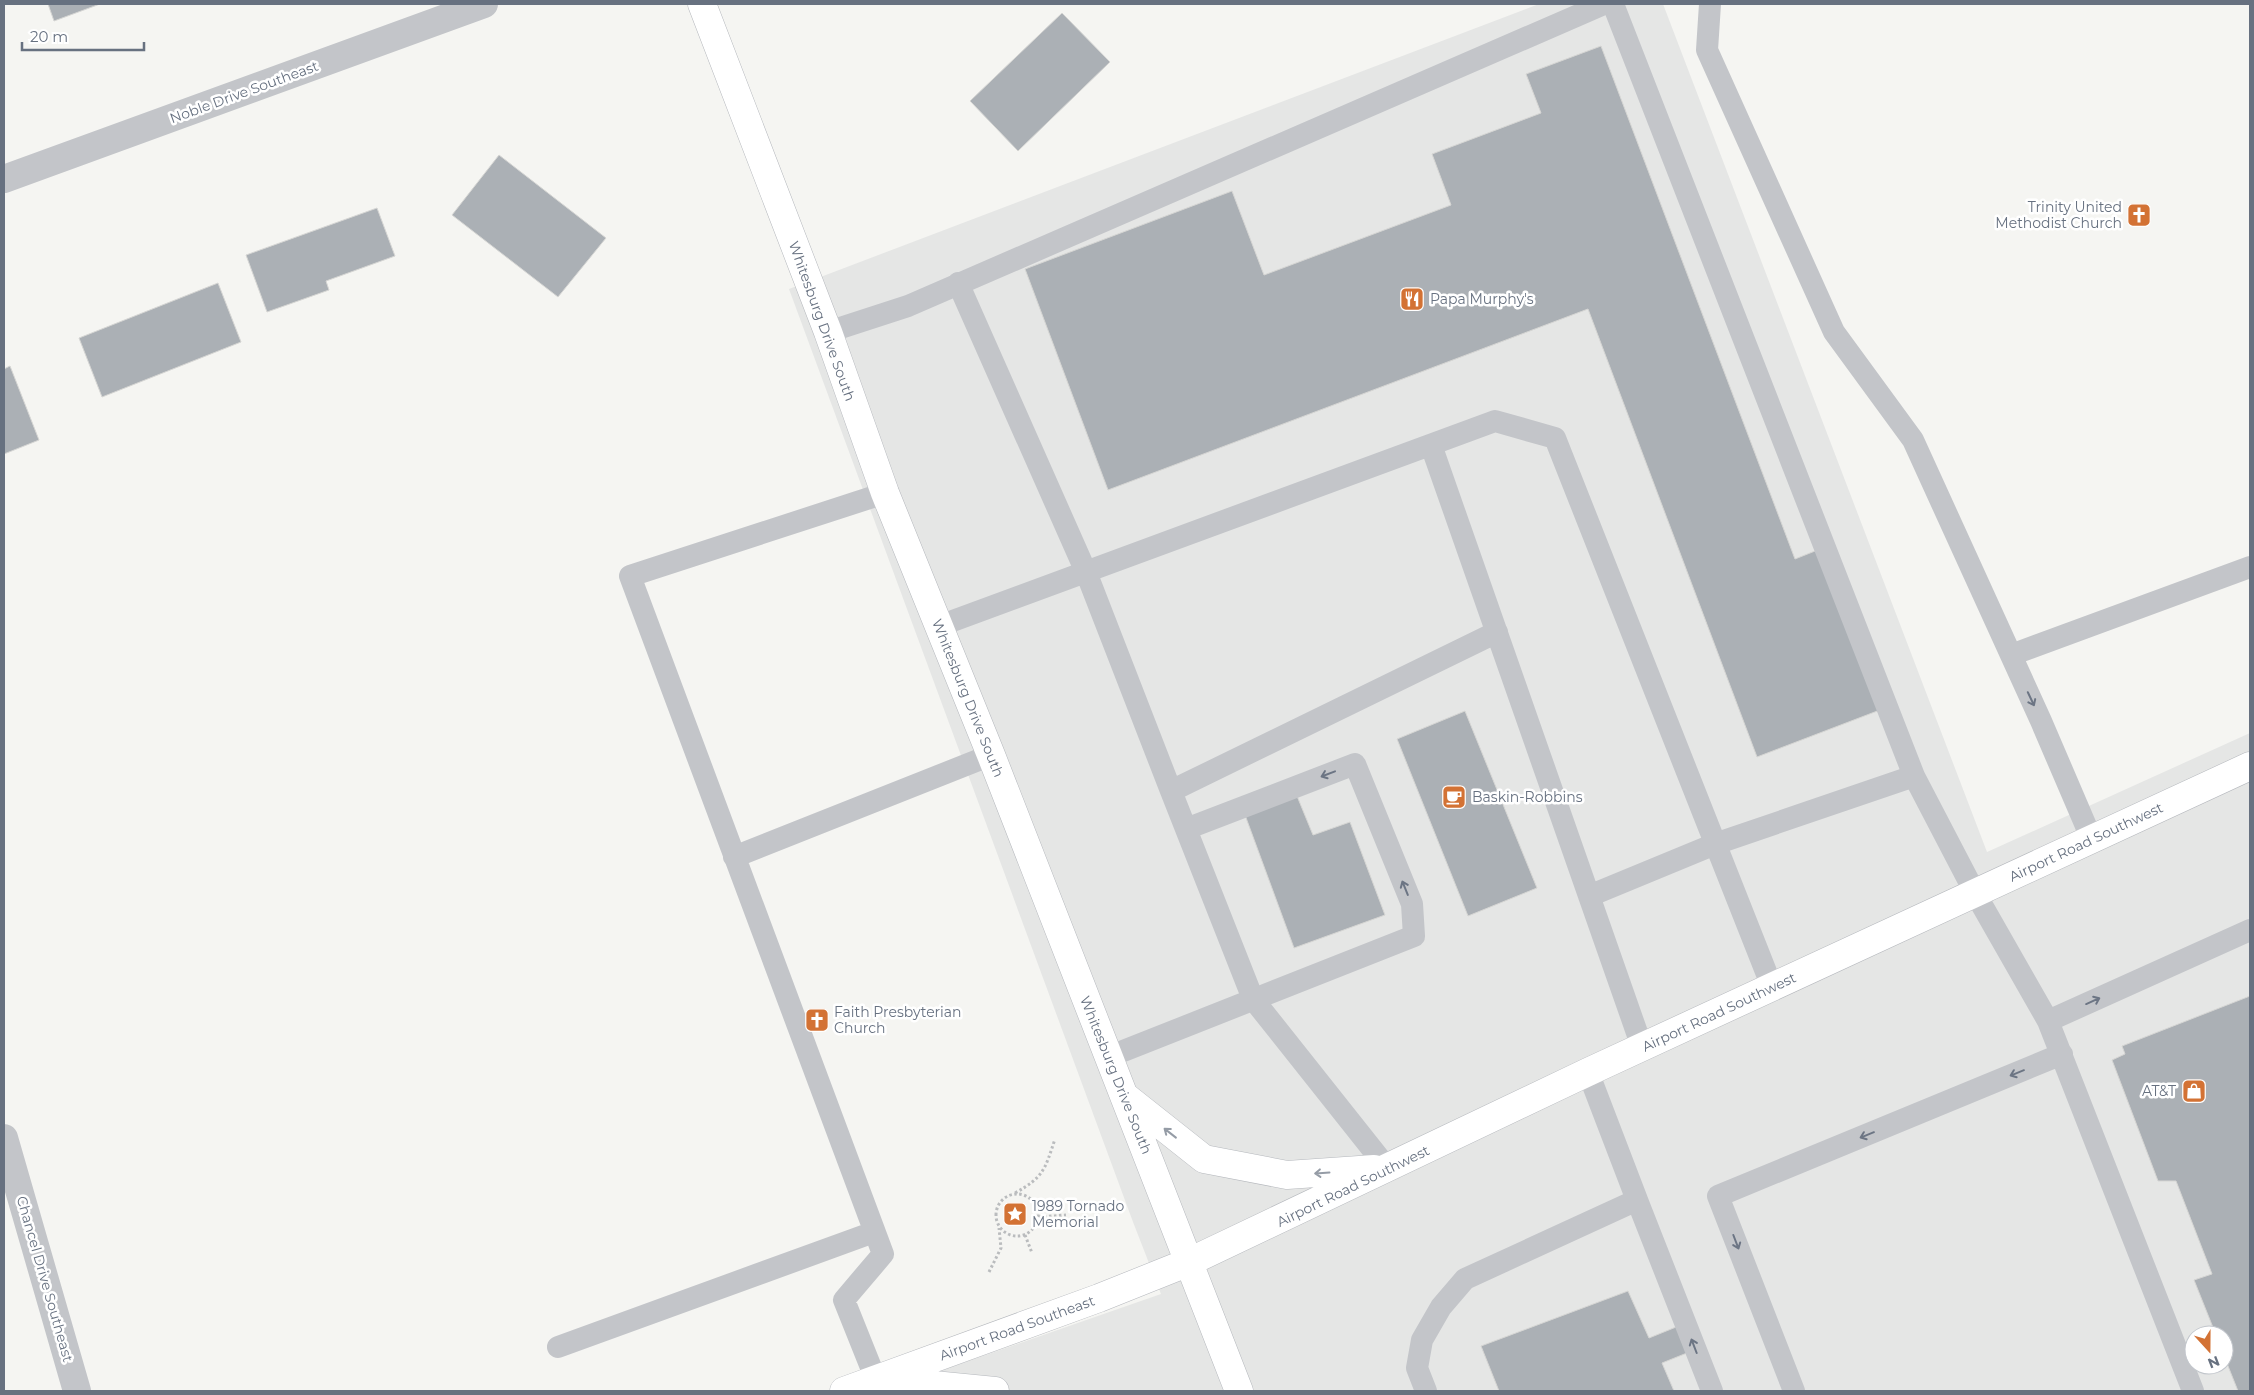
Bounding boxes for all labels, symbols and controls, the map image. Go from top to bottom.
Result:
scale bar [22,20,145,52]
text: 20 m [30,27,68,46]
street label: Noble Drive Southeast [167,57,321,127]
place label: Trinity United Methodist Church [1995,198,2122,232]
church icon: Trinity United Methodist Church [2126,202,2152,228]
street label: Whitesburg Drive South [785,239,859,403]
restaurant icon: Papa Murphy's [1399,286,1425,312]
place label: Papa Murphy's [1430,290,1534,308]
street label: Whitesburg Drive South [928,616,1008,780]
one-way arrow [2027,691,2037,706]
one-way arrow [1321,770,1337,779]
cafe icon: Baskin-Robbins [1441,784,1467,810]
place label: Baskin-Robbins [1472,788,1583,806]
street label: Airport Road Southwest [2006,798,2166,886]
one-way arrow [1400,881,1410,896]
street label: Airport Road Southwest [1639,968,1799,1056]
street label: Whitesburg Drive South [1076,993,1156,1157]
one-way arrow [2085,995,2100,1005]
place label: Faith Presbyterian Church [834,1003,962,1037]
church icon: Faith Presbyterian Church [804,1007,830,1033]
one-way arrow [2010,1068,2025,1078]
shop icon: AT&T [2181,1078,2207,1104]
place label: AT&T [2142,1082,2176,1100]
one-way arrow [1164,1127,1177,1138]
one-way arrow [1860,1131,1875,1140]
street label: Airport Road Southwest [1274,1141,1433,1231]
one-way arrow [1314,1168,1330,1177]
street label: Chancel Drive Southeast [13,1194,77,1364]
place label: 1989 Tornado Memorial [1032,1197,1124,1231]
place icon: 1989 Tornado Memorial [1002,1201,1028,1227]
one-way arrow [1732,1234,1741,1249]
street label: Airport Road Southeast [937,1291,1097,1365]
north arrow [2184,1325,2234,1375]
one-way arrow [1689,1339,1699,1354]
text: N [2205,1352,2222,1373]

